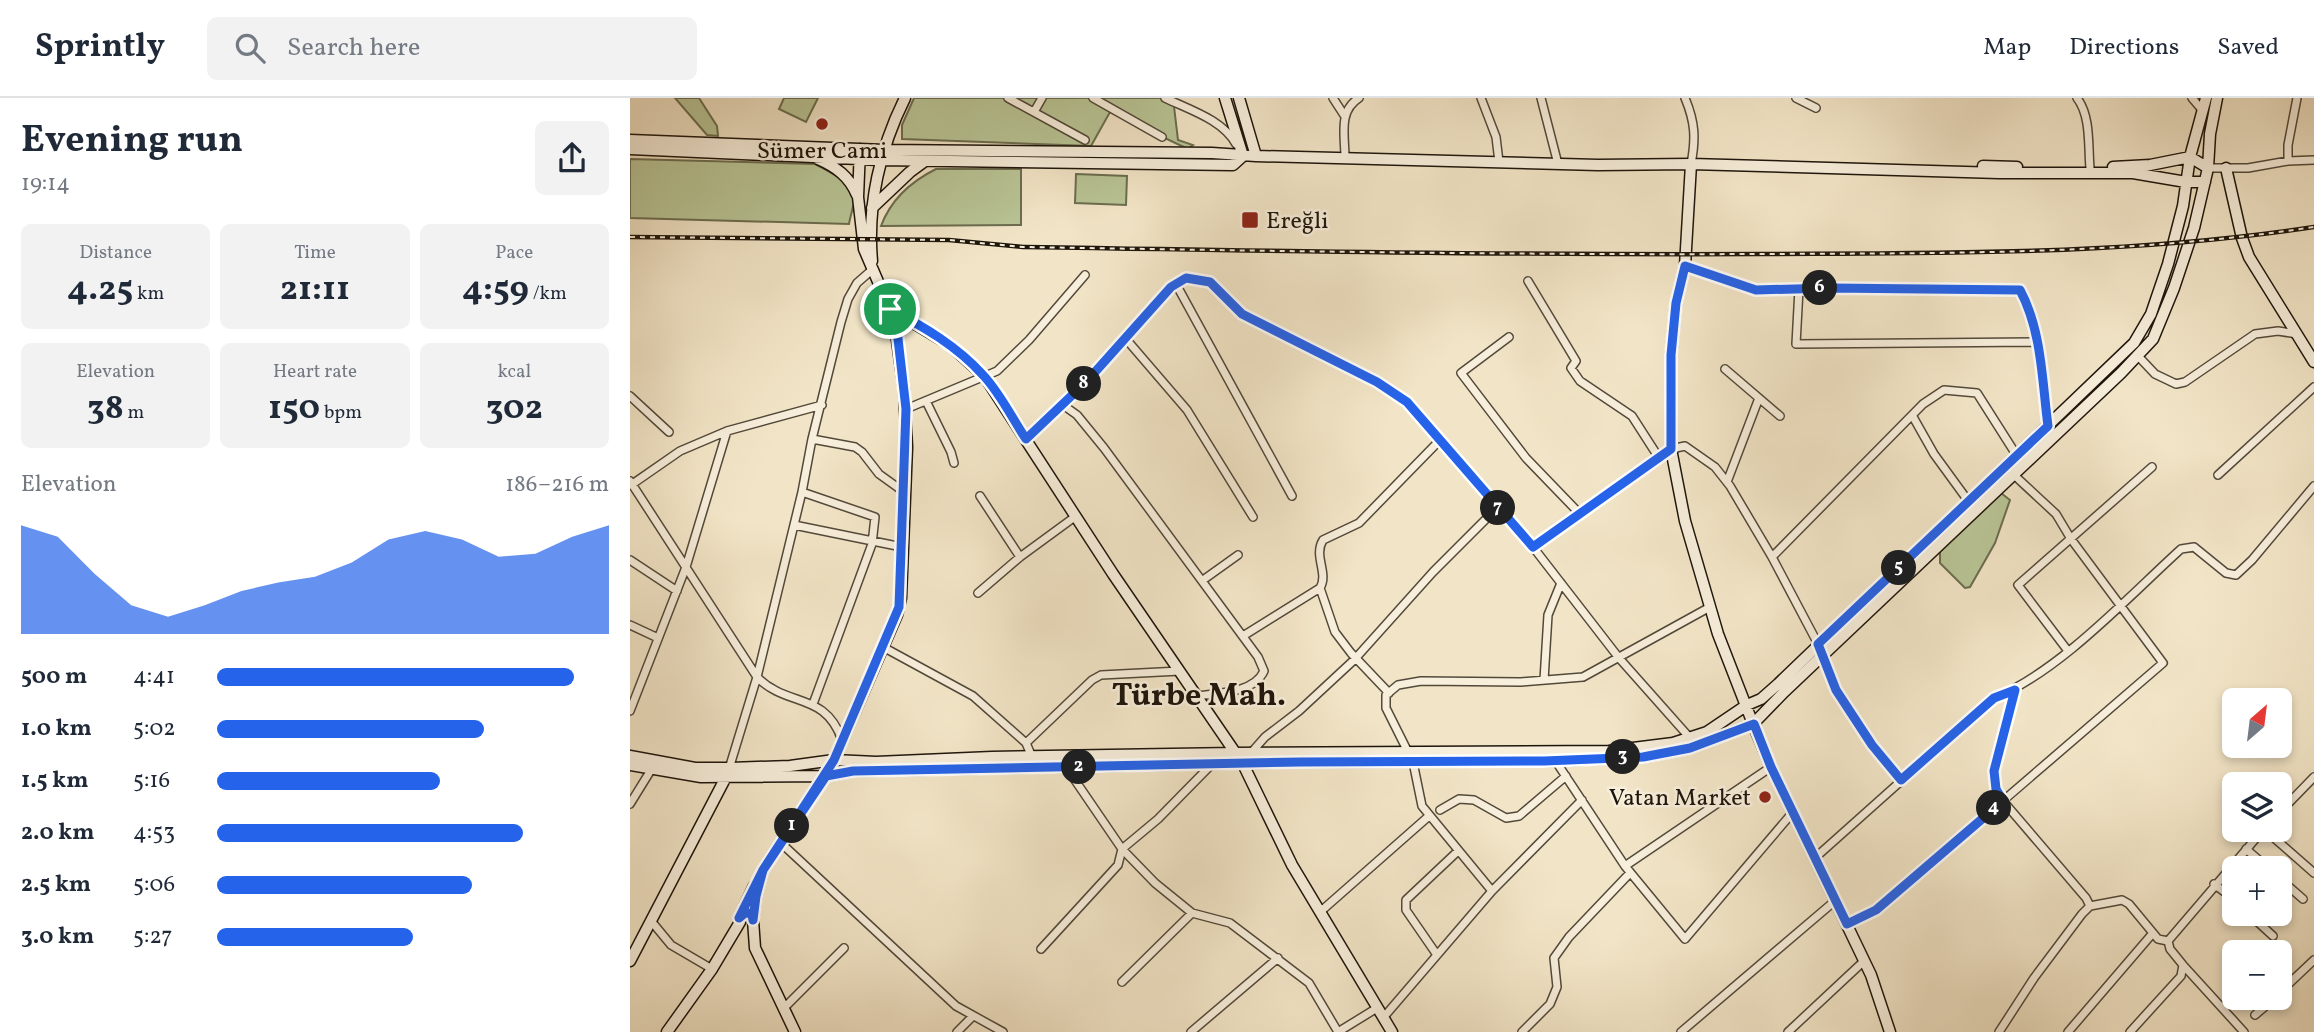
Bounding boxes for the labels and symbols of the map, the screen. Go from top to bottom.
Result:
marker: Sümer Cami [814,116,830,132]
place label: Sümer Cami [757,135,887,169]
place label: Ereğli [1266,205,1329,239]
marker: Ereğli [1240,210,1260,230]
pin: 6 [1802,270,1838,306]
pin [860,279,920,339]
pin: 8 [1066,366,1102,402]
pin: 7 [1480,490,1516,526]
pin: 5 [1882,550,1916,586]
district label: Türbe Mah. [1112,675,1286,719]
north arrow [2222,688,2292,758]
pin: 3 [1606,740,1640,774]
pin: 2 [1062,750,1096,784]
place label: Vatan Market [1609,782,1751,816]
marker: Vatan Market [1757,789,1773,805]
pin: 4 [1976,790,2012,826]
pin: 1 [774,808,810,844]

